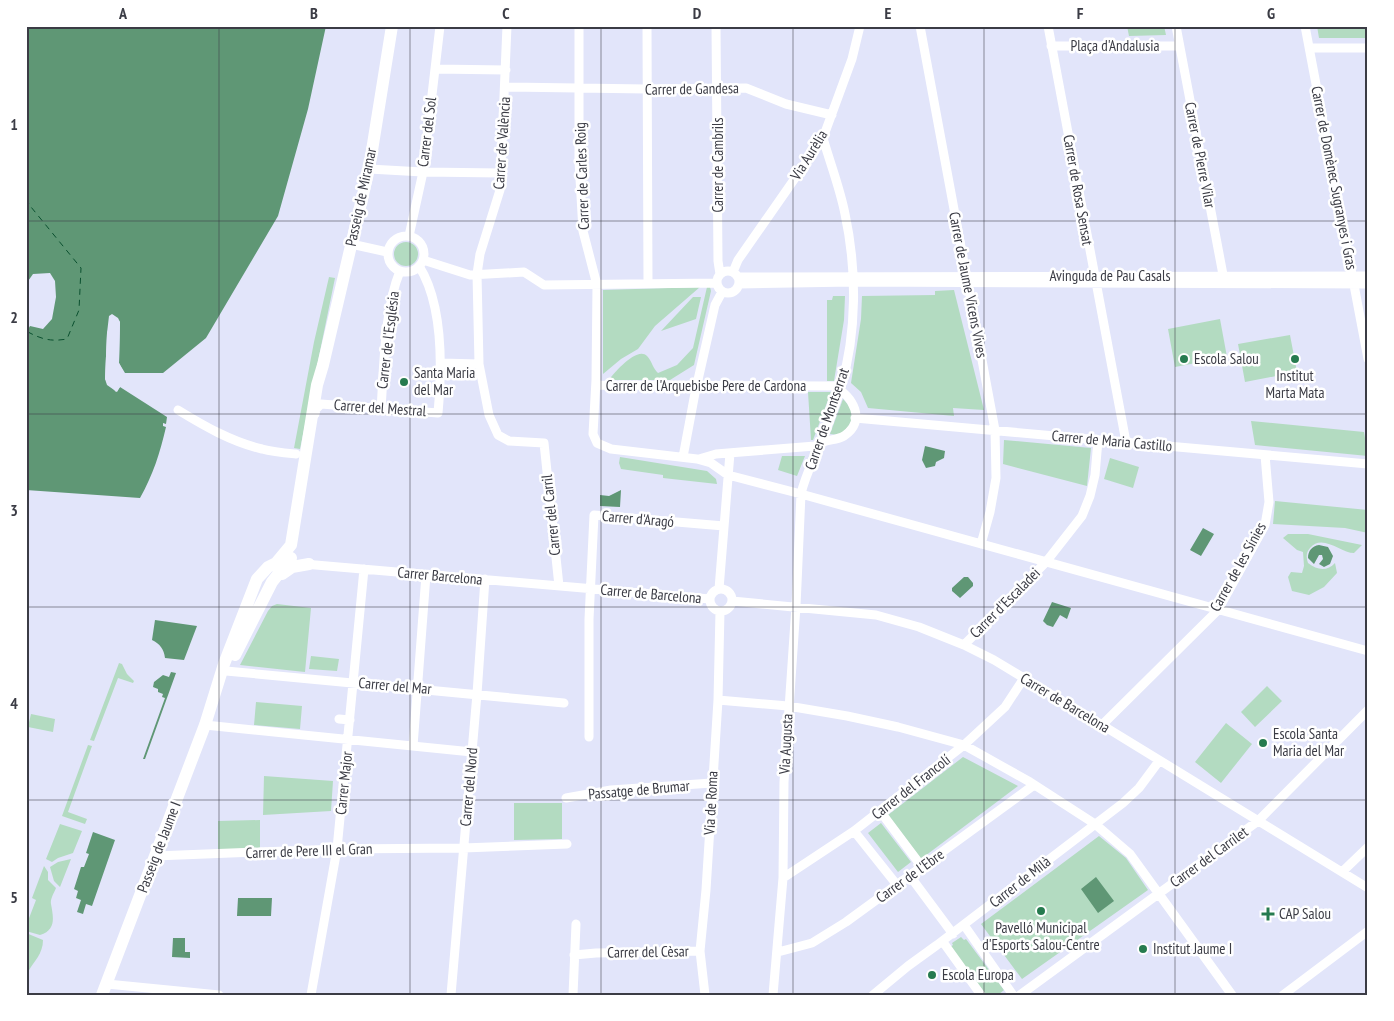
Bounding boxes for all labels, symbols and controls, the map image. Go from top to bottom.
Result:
text: A [118,3,128,23]
text: B [310,3,318,23]
text: C [502,3,510,23]
text: D [693,3,702,23]
text: E [885,3,892,23]
text: F [1077,3,1084,23]
text: G [1267,3,1275,23]
street label: Plaça d'Andalusia [1070,36,1160,55]
street label: Carrer de Gandesa [645,78,739,99]
street label: Carrer de Domènec Sugranyes i Gras [1307,84,1362,271]
street label: Carrer del Sol [413,95,440,168]
street label: Carrer de València [489,96,514,190]
street label: Carrer de Pierre Vilar [1181,100,1220,210]
text: 1 [10,114,18,134]
street label: Carrer de Cambrils [708,117,727,213]
street label: Carrer de Carles Roig [570,122,593,230]
street label: Via Aurèlia [785,126,831,184]
street label: Carrer de Rosa Sensat [1059,133,1098,247]
street label: Passeig de Miramar [341,145,380,248]
street label: Carrer de Jaume Vicens Vives [945,210,992,360]
street label: Avinguda de Pau Casals [1049,266,1171,285]
street label: Carrer de l'Església [372,290,403,390]
text: 2 [10,307,18,327]
place label: Escola Salou [1194,349,1259,368]
marker: Escola Salou [1178,353,1190,365]
marker: Institut Marta Mata [1289,353,1301,365]
place label: Santa Maria del Mar [414,363,475,399]
street label: Carrer de Montserrat [800,365,853,472]
place label: Institut Marta Mata [1265,366,1325,402]
marker: Santa Maria del Mar [398,376,410,388]
street label: Carrer de l'Arquebisbe Pere de Cardona [606,376,806,395]
street label: Carrer del Mestral [333,395,427,420]
street label: Carrer de Maria Castillo [1051,426,1173,455]
street label: Carrer del Carril [537,473,564,557]
text: 3 [10,500,18,520]
street label: Carrer d'Aragó [601,506,675,531]
street label: Carrer de les Sínies [1205,519,1270,615]
street label: Carrer Barcelona [397,562,483,589]
street label: Carrer d'Escaladei [965,563,1044,642]
street label: Carrer de Barcelona [600,580,702,607]
street label: Carrer de Barcelona [1017,668,1114,737]
street label: Carrer del Mar [358,673,433,698]
text: 4 [10,693,18,713]
street label: Via Augusta [774,713,797,776]
place label: Escola Santa Maria del Mar [1273,724,1345,760]
marker: Escola Santa Maria del Mar [1257,737,1269,749]
street label: Carrer del Nord [456,747,481,827]
street label: Carrer Major [331,749,356,816]
street label: Carrer del Francolí [867,749,955,823]
street label: Via de Roma [699,770,722,836]
street label: Passatge de Brumar [587,776,691,803]
street label: Passeig de Jaume I [132,798,185,895]
street label: Carrer del Carrilet [1166,822,1251,891]
street label: Carrer de Pere III el Gran [245,839,373,862]
street label: Carrer de l'Ebre [872,844,948,907]
street label: Carrer de Milà [985,852,1054,911]
text: 5 [10,887,18,907]
place label: CAP Salou [1279,904,1331,923]
marker: Pavelló Municipal d'Esports Salou-Centre [1035,905,1047,917]
marker: CAP Salou [1261,907,1275,921]
place label: Pavelló Municipal d'Esports Salou-Centre [982,918,1100,954]
place label: Institut Jaume I [1153,939,1232,958]
street label: Carrer del Cèsar [607,941,690,962]
marker: Institut Jaume I [1137,943,1149,955]
place label: Escola Europa [942,965,1014,984]
marker: Escola Europa [926,969,938,981]

